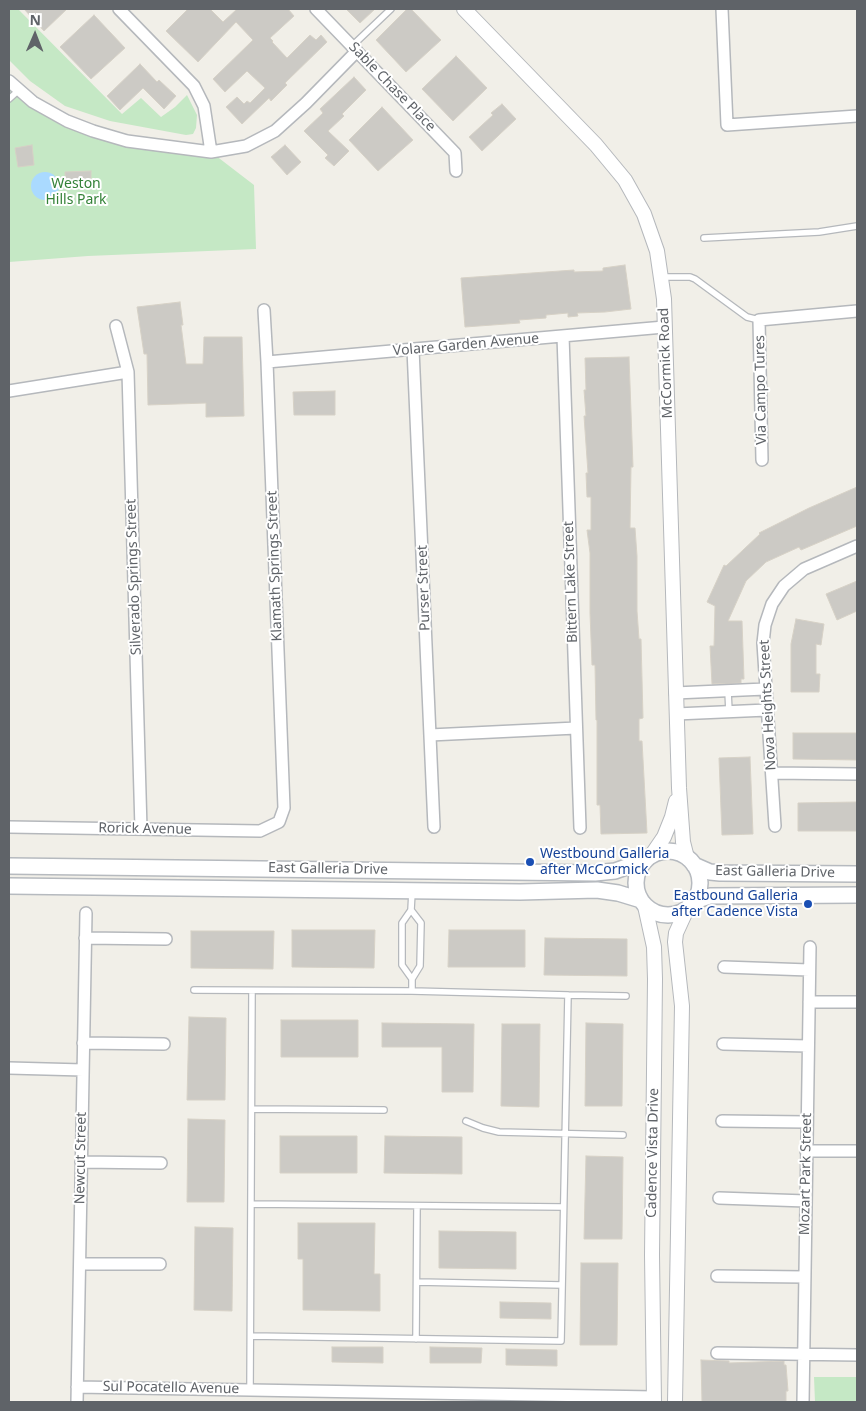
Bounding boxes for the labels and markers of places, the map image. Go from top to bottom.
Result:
place label: Westbound Galleria after McCormick [540,846,669,879]
marker: Westbound Galleria after McCormick [524,856,536,868]
place label: Eastbound Galleria after Cadence Vista [671,888,798,920]
marker: Eastbound Galleria after Cadence Vista [802,898,814,910]

